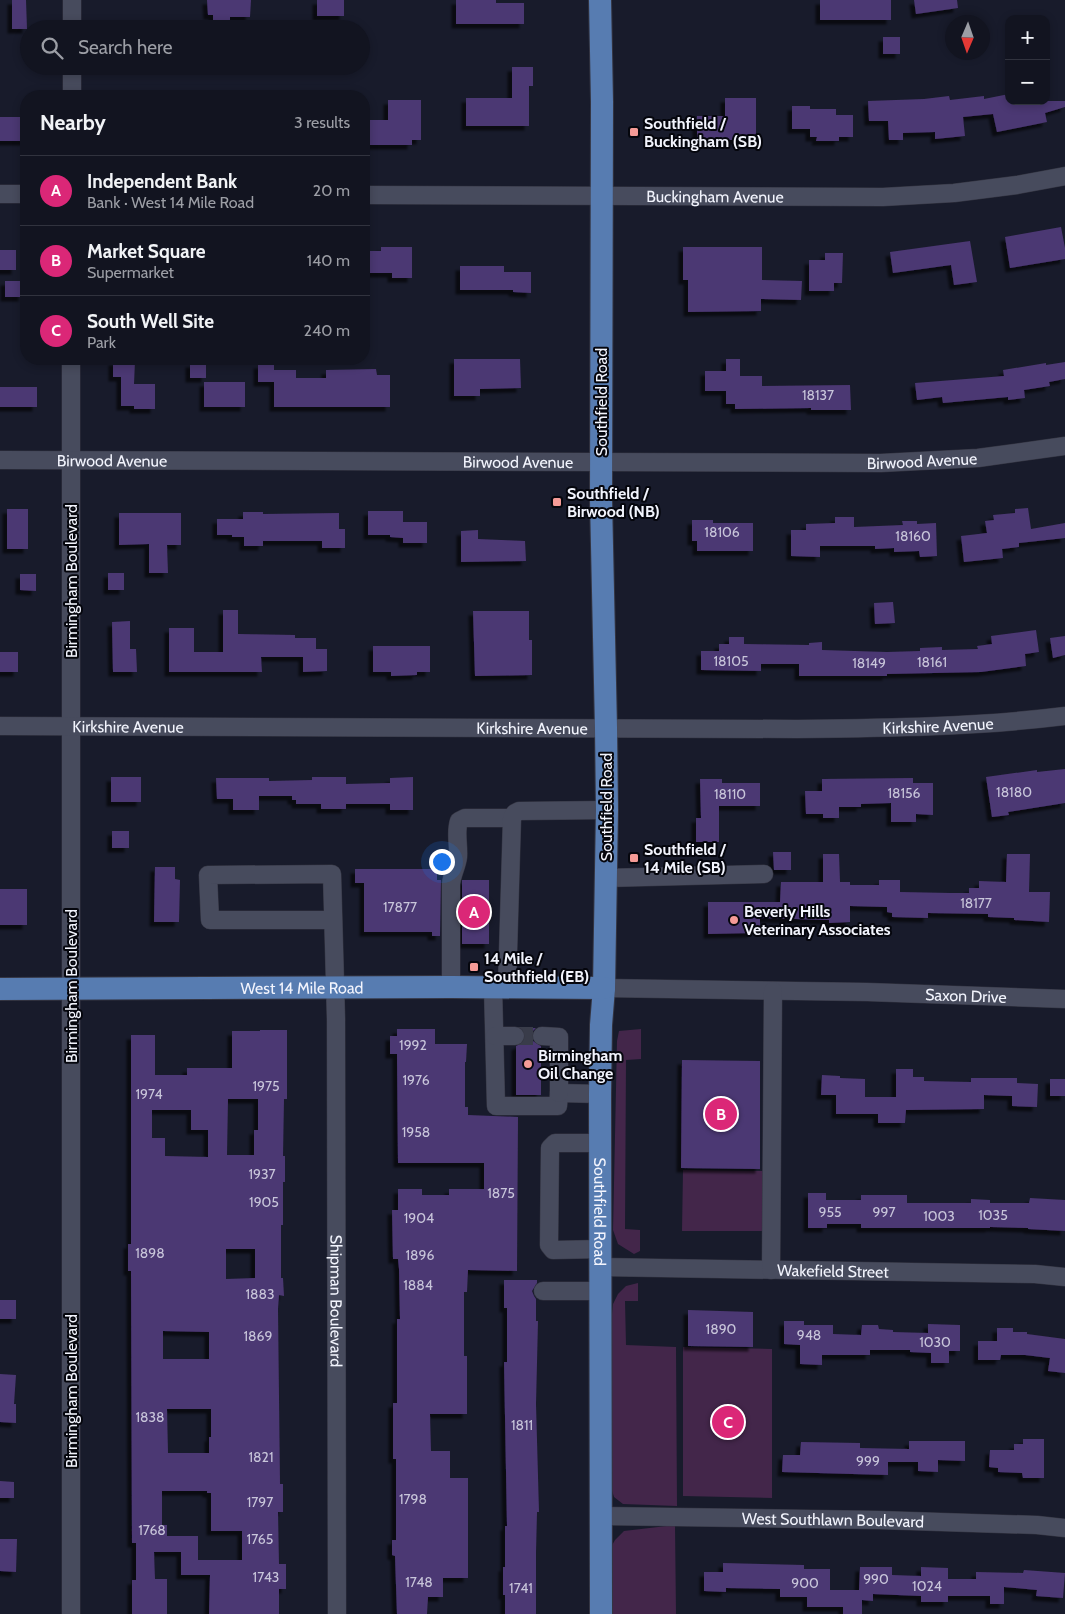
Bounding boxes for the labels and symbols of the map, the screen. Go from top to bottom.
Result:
north arrow [945,15,990,60]
place label: Southfield / Buckingham (SB) [644,114,762,151]
marker: Southfield / Buckingham (SB) [628,126,640,138]
street label: Buckingham Avenue [646,187,784,206]
street label: Southfield Road [592,348,611,456]
house number: 18137 [802,386,834,404]
street label: Birwood Avenue [867,449,978,473]
street label: Birwood Avenue [57,451,167,470]
street label: Birwood Avenue [463,452,573,471]
place label: Southfield / Birwood (NB) [567,484,660,521]
marker: Southfield / Birwood (NB) [551,496,563,508]
street label: Birmingham Boulevard [62,504,81,658]
house number: 18106 [704,523,740,541]
house number: 18160 [895,527,931,545]
house number: 18105 [714,652,748,670]
house number: 18161 [917,653,947,671]
house number: 18149 [852,654,886,672]
street label: Kirkshire Avenue [882,713,994,737]
street label: Kirkshire Avenue [72,717,184,736]
street label: Kirkshire Avenue [476,718,588,738]
street label: Southfield Road [597,753,616,861]
house number: 18180 [996,783,1032,801]
house number: 18156 [887,784,921,802]
house number: 18110 [714,785,746,803]
place label: Southfield / 14 Mile (SB) [644,840,727,877]
your location [429,849,455,875]
marker: Southfield / 14 Mile (SB) [628,852,640,864]
pin: A [458,893,490,931]
house number: 18177 [960,894,992,912]
house number: 17877 [383,898,417,916]
place label: Beverly Hills Veterinary Associates [744,902,891,939]
street label: Birmingham Boulevard [62,909,81,1063]
marker: Beverly Hills Veterinary Associates [728,914,740,926]
place label: 14 Mile / Southfield (EB) [484,949,589,986]
marker: 14 Mile / Southfield (EB) [468,961,480,973]
street label: West 14 Mile Road [240,978,364,997]
street label: Saxon Drive [925,985,1007,1006]
house number: 1992 [399,1036,427,1054]
place label: Birmingham Oil Change [538,1046,622,1083]
marker: Birmingham Oil Change [522,1058,534,1070]
house number: 1976 [402,1071,430,1089]
house number: 1975 [252,1077,280,1095]
house number: 1974 [135,1085,163,1103]
pin: B [705,1095,737,1133]
house number: 1958 [402,1123,430,1141]
street label: Southfield Road [591,1158,610,1266]
house number: 1937 [248,1165,276,1183]
house number: 1875 [487,1184,515,1202]
house number: 1905 [249,1193,279,1211]
house number: 955 [818,1203,842,1221]
house number: 997 [873,1203,895,1221]
house number: 1035 [978,1206,1008,1224]
house number: 1003 [923,1207,955,1225]
house number: 1904 [404,1209,434,1227]
street label: Shipman Boulevard [327,1235,346,1367]
house number: 1898 [135,1244,165,1262]
house number: 1896 [406,1246,435,1264]
street label: Wakefield Street [777,1260,889,1281]
house number: 1884 [403,1276,433,1294]
house number: 1883 [245,1285,275,1303]
street label: Birmingham Boulevard [62,1314,81,1468]
house number: 1890 [706,1320,737,1338]
house number: 948 [797,1326,821,1344]
house number: 1869 [244,1327,273,1345]
house number: 1030 [919,1333,951,1351]
pin: C [712,1403,744,1441]
house number: 1838 [135,1408,165,1426]
house number: 1811 [511,1416,533,1434]
house number: 1821 [249,1448,273,1466]
house number: 999 [856,1452,880,1470]
house number: 1798 [399,1490,427,1508]
house number: 1797 [247,1493,273,1511]
street label: West Southlawn Boulevard [742,1509,924,1531]
house number: 1768 [138,1521,166,1539]
house number: 1765 [247,1530,273,1548]
house number: 1743 [253,1568,279,1586]
house number: 990 [863,1570,889,1588]
house number: 1748 [405,1573,433,1591]
house number: 900 [791,1574,819,1592]
house number: 1024 [912,1577,942,1595]
house number: 1741 [509,1579,533,1597]

